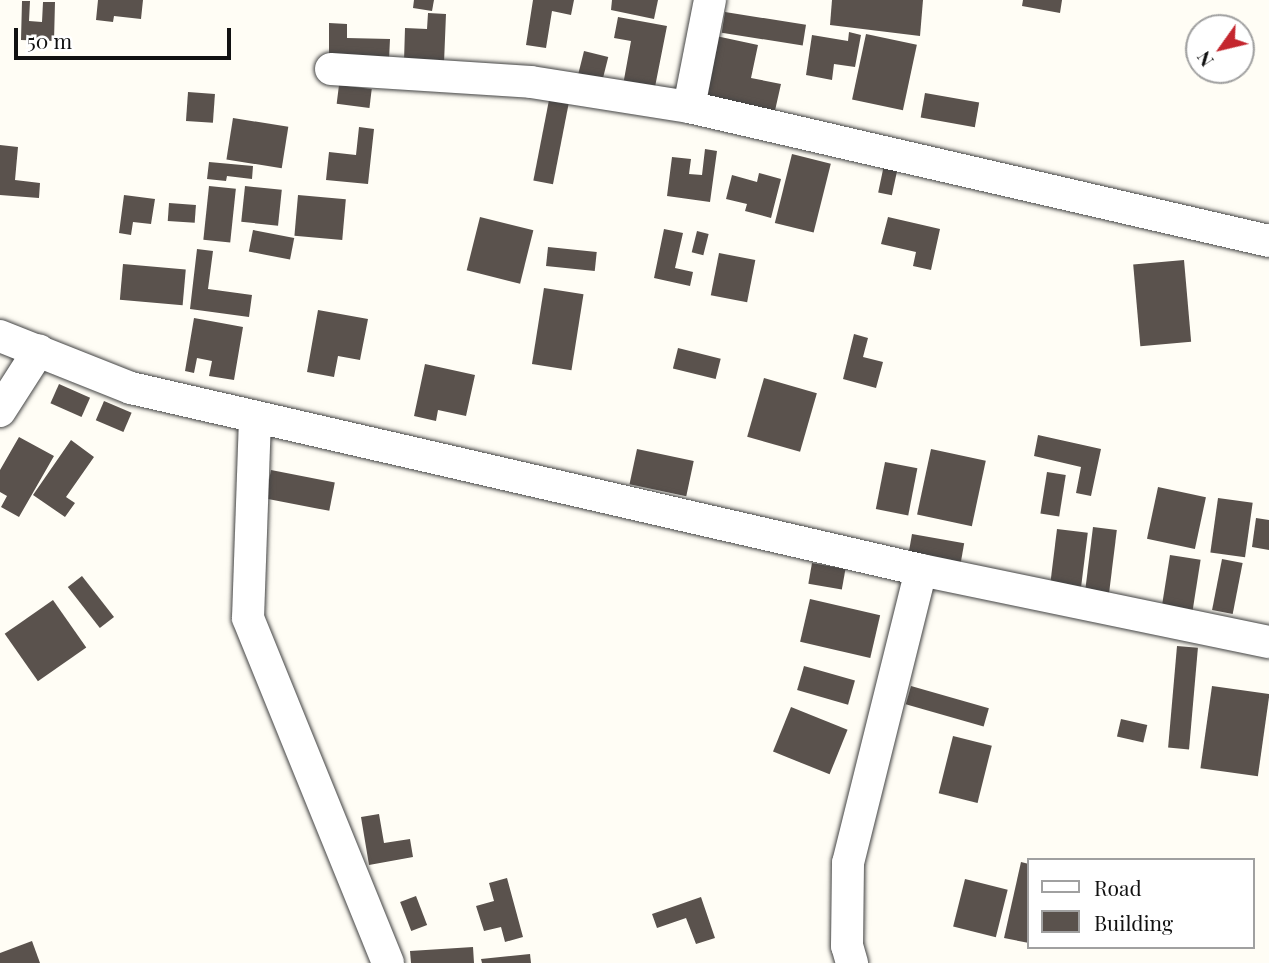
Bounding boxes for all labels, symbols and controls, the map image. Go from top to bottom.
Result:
scale bar [18,14,234,58]
north arrow [1185,14,1255,84]
text: 50 m [27,26,72,54]
text: N [1190,47,1219,73]
legend [1028,858,1255,949]
text: Road [1094,873,1142,901]
text: Building [1094,908,1173,936]

